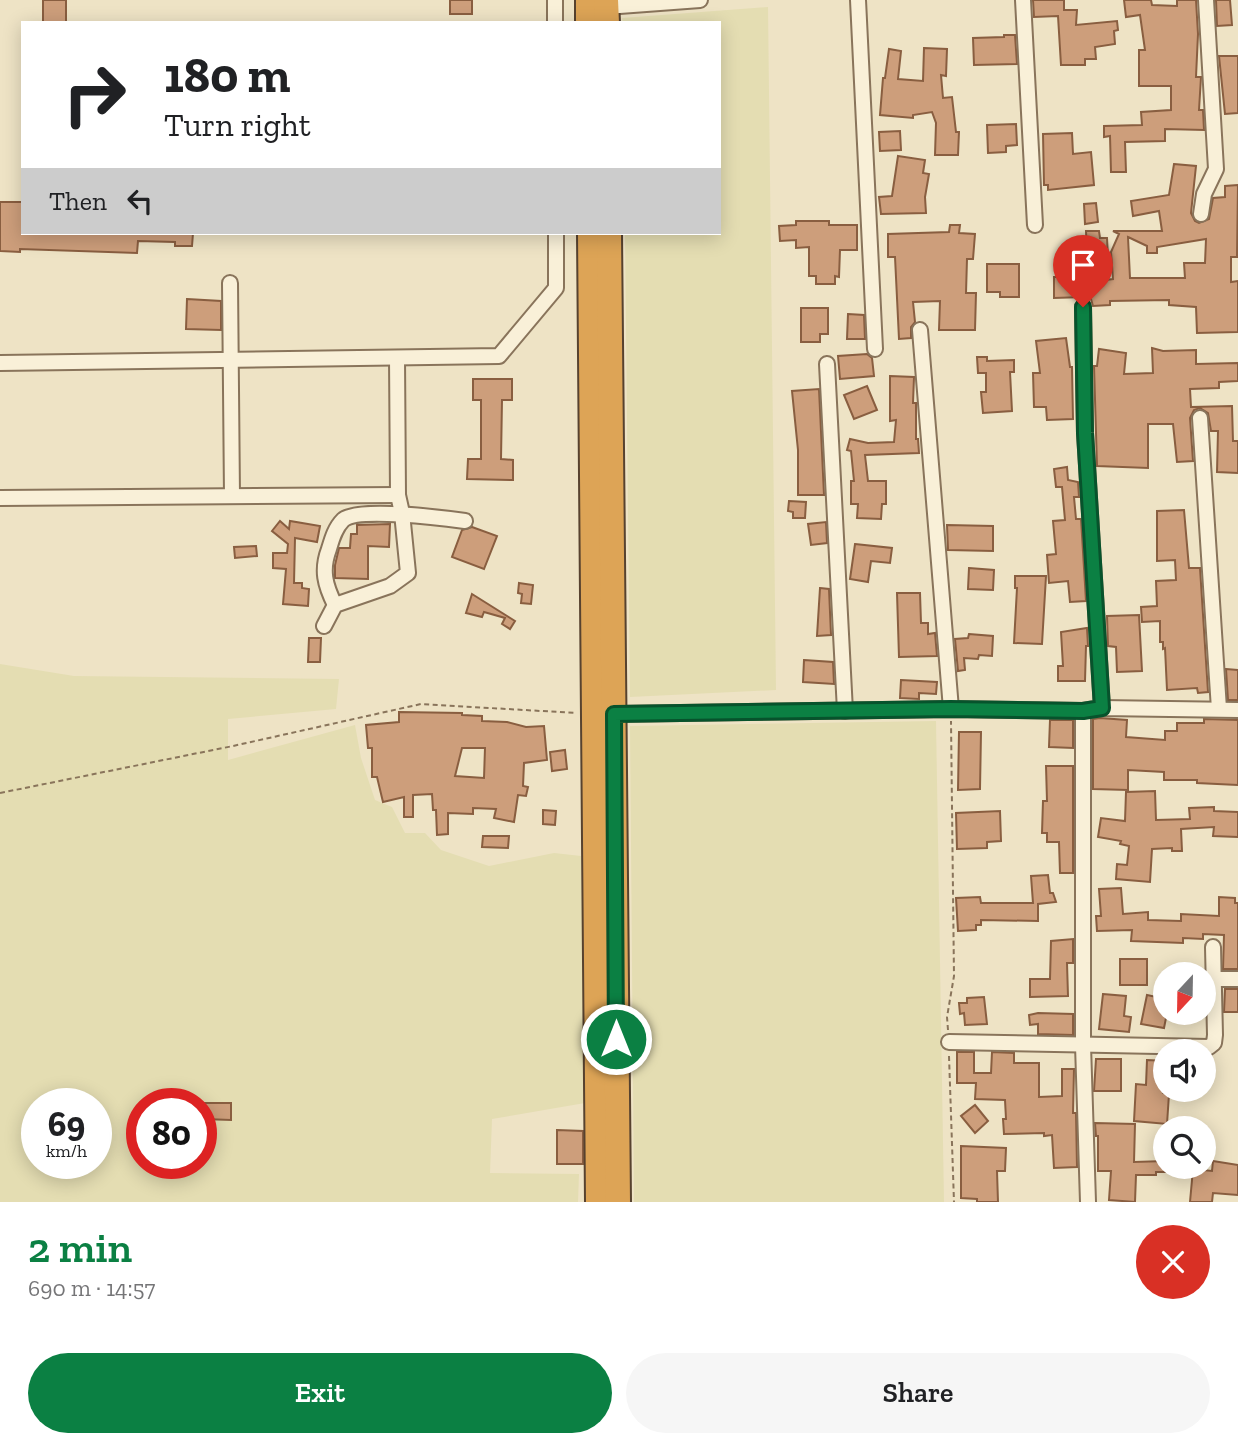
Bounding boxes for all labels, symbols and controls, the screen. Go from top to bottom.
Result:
text: 180 m [164,46,291,105]
icon: right [49,49,140,140]
text: Turn right [164,106,311,144]
icon: left [121,182,159,220]
text: Then [49,185,107,217]
pin [1053,235,1113,307]
icon: arrive [1064,246,1102,284]
north arrow [1153,962,1216,1026]
map controls [1153,962,1216,1179]
position arrow [579,1002,653,1076]
button: sound [1153,1039,1216,1102]
speed limit sign: 80 [126,1088,217,1179]
text: 69 [48,1103,85,1145]
button: search [1153,1116,1216,1179]
text: km/h [46,1140,87,1162]
text: 2 min [28,1222,132,1273]
button: close [1136,1225,1210,1299]
text: 690 m · 14:57 [28,1274,155,1302]
button: Exit [28,1353,612,1433]
button: Share [626,1353,1210,1433]

